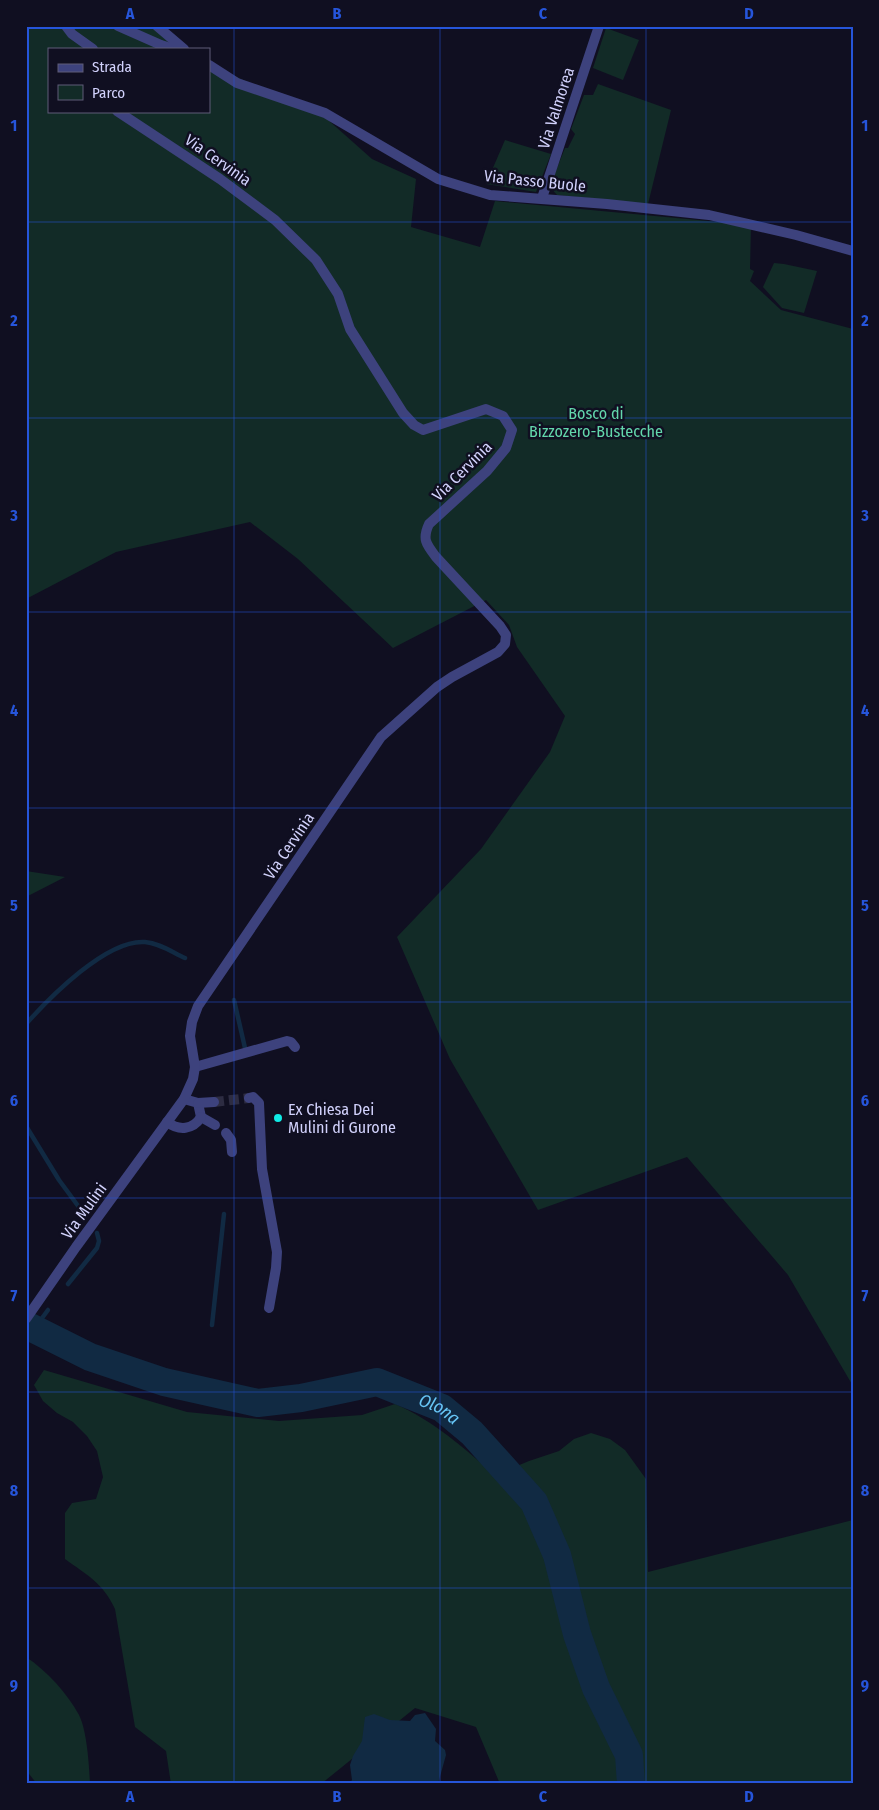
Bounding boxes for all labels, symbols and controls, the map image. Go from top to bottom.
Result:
text: A [125,4,135,23]
text: B [333,4,342,23]
text: C [539,4,548,23]
text: D [744,4,754,23]
legend [48,48,210,112]
text: Strada [92,58,132,76]
street label: Via Valmorea [534,65,578,151]
text: Parco [92,84,125,102]
text: 1 [11,116,17,135]
text: 1 [862,116,868,135]
street label: Via Cervinia [181,130,255,190]
street label: Via Passo Buole [483,166,587,196]
text: 2 [9,311,18,330]
text: 2 [860,311,869,330]
park label: Bosco di Bizzozero-Bustecche [529,404,663,441]
street label: Via Cervinia [428,437,496,505]
text: 3 [9,506,18,525]
text: 3 [860,506,869,525]
text: 4 [10,701,18,720]
text: 4 [861,701,869,720]
street label: Via Cervinia [260,809,318,883]
text: 5 [10,896,18,915]
text: 5 [861,896,869,915]
text: 6 [10,1091,18,1110]
text: 6 [861,1091,869,1110]
place label: Ex Chiesa Dei Mulini di Gurone [288,1100,396,1137]
marker: Ex Chiesa Dei Mulini di Gurone [272,1112,284,1124]
street label: Via Mulini [57,1179,111,1243]
text: 7 [11,1286,18,1305]
text: 7 [862,1286,869,1305]
water label: Olona [416,1389,464,1429]
text: 8 [10,1481,19,1500]
text: 8 [861,1481,870,1500]
text: 9 [10,1676,18,1695]
text: 9 [861,1676,869,1695]
text: A [125,1787,135,1806]
text: B [333,1787,342,1806]
text: C [539,1787,548,1806]
text: D [744,1787,754,1806]

